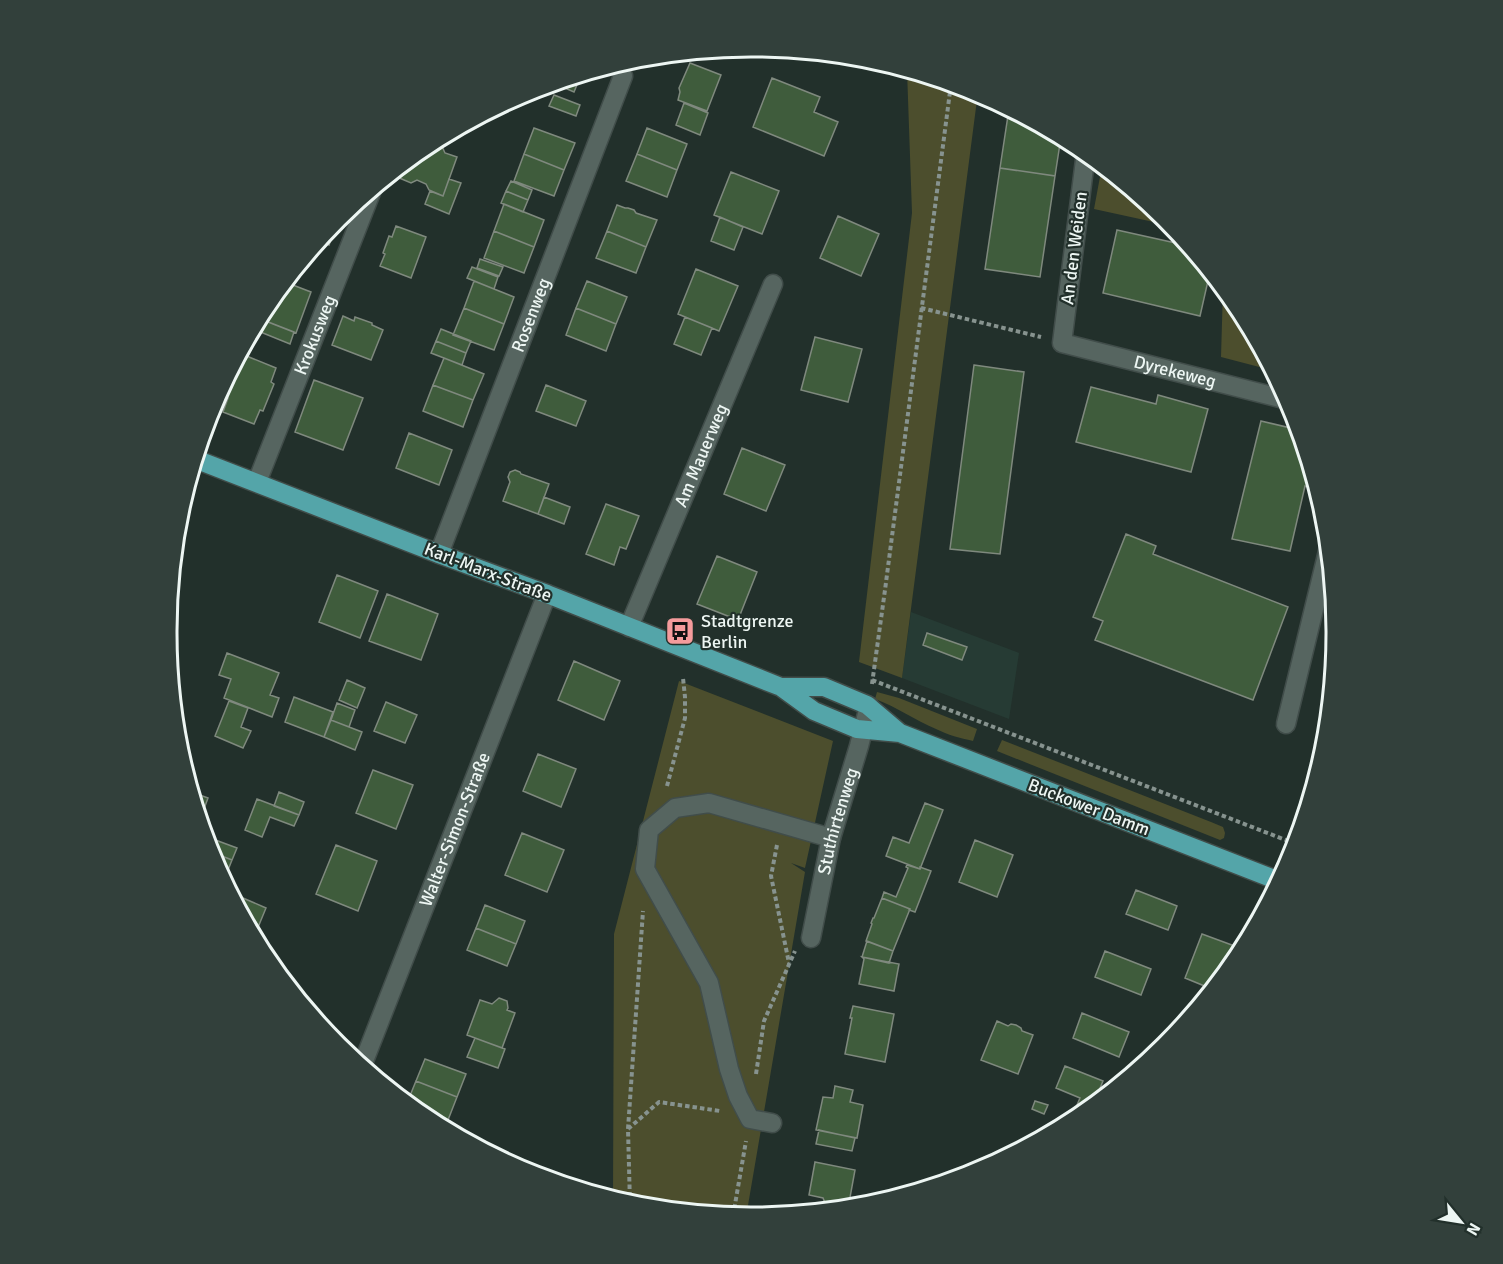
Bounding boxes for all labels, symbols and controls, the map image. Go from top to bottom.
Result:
street label: An den Weiden [1056,190,1092,306]
street label: Rosenweg [507,275,555,355]
street label: Krokusweg [289,292,341,378]
street label: Dyrekeweg [1131,351,1218,392]
street label: Am Mauerweg [670,400,732,511]
street label: Karl-Marx-Straße [421,538,555,606]
place label: Stadtgrenze Berlin [701,610,794,653]
bus stop icon: Stadtgrenze Berlin [664,615,696,647]
street label: Walter-Simon-Straße [415,749,495,910]
street label: Stuthirtenweg [813,765,863,877]
street label: Buckower Damm [1025,774,1153,840]
north arrow [1431,1192,1491,1252]
text: N [1462,1219,1485,1239]

